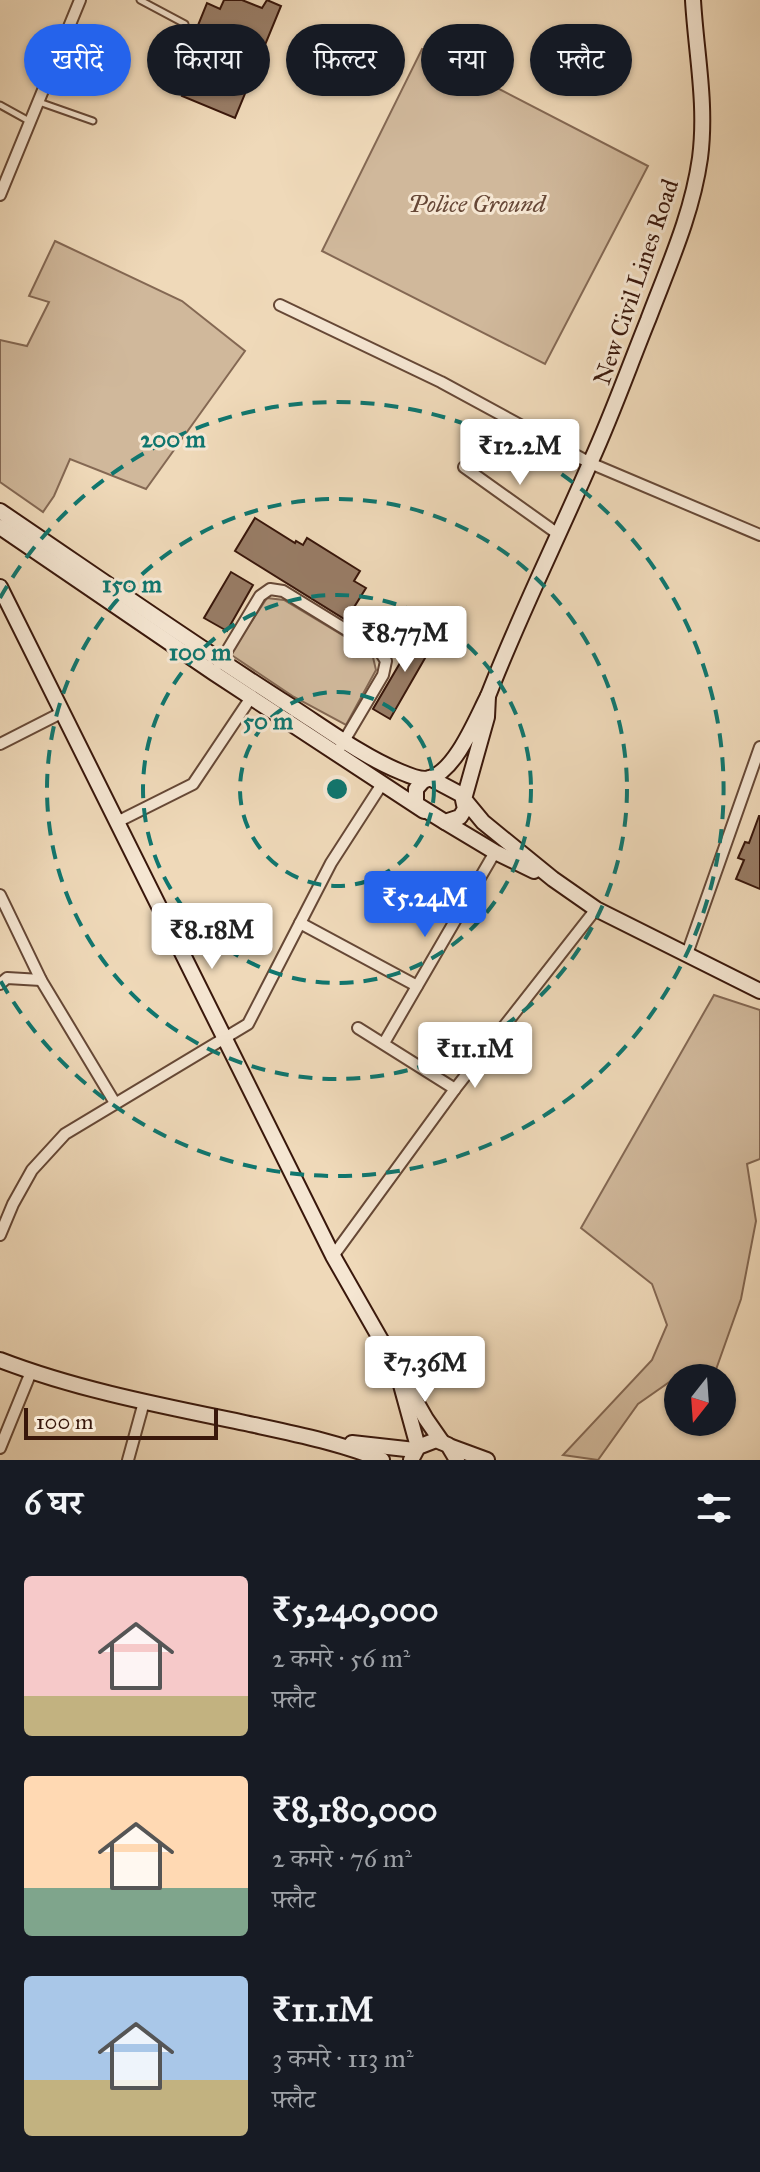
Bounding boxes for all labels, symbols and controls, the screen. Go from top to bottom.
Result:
chip: खरीदें [24,24,131,96]
chip: किराया [147,24,270,96]
chip: फ़िल्टर [286,24,405,96]
chip: नया [421,24,514,96]
chip: फ़्लैट [530,24,632,96]
street label: New Civil Lines Road [587,175,685,389]
park label: Police Ground [408,189,547,219]
pin: ₹12.2M [455,419,585,487]
text: 200 m [140,424,206,454]
text: ₹12.2M [478,429,562,461]
text: 150 m [102,569,163,599]
pin: ₹8.77M [340,606,470,674]
text: ₹8.77M [362,616,448,648]
text: 100 m [169,637,232,667]
text: 50 m [243,706,294,736]
centre of rings [323,775,351,803]
pin: ₹5.24M [360,871,490,939]
text: ₹5.24M [382,881,468,913]
pin: ₹8.18M [147,903,277,971]
text: ₹8.18M [170,913,254,945]
pin: ₹11.1M [410,1022,540,1090]
text: ₹11.1M [436,1032,514,1064]
pin: ₹7.36M [360,1336,490,1404]
text: ₹7.36M [383,1346,467,1378]
north arrow [664,1364,736,1436]
map controls [664,1364,736,1436]
scale bar [24,1404,218,1440]
text: 100 m [36,1408,93,1435]
text: 6 घर [24,1482,83,1523]
icon: filters [692,1486,736,1530]
text: ₹5,240,000 [272,1589,439,1630]
icon: home [88,1608,184,1704]
text: 2 कमरे · 56 m² [272,1642,410,1674]
text: फ़्लैट [272,1683,315,1715]
text: ₹8,180,000 [272,1789,438,1830]
icon: home [88,1808,184,1904]
text: 2 कमरे · 76 m² [272,1842,412,1874]
text: फ़्लैट [272,1883,315,1915]
text: ₹11.1M [272,1989,374,2030]
icon: home [88,2008,184,2104]
text: 3 कमरे · 113 m² [272,2042,413,2074]
text: फ़्लैट [272,2083,315,2115]

